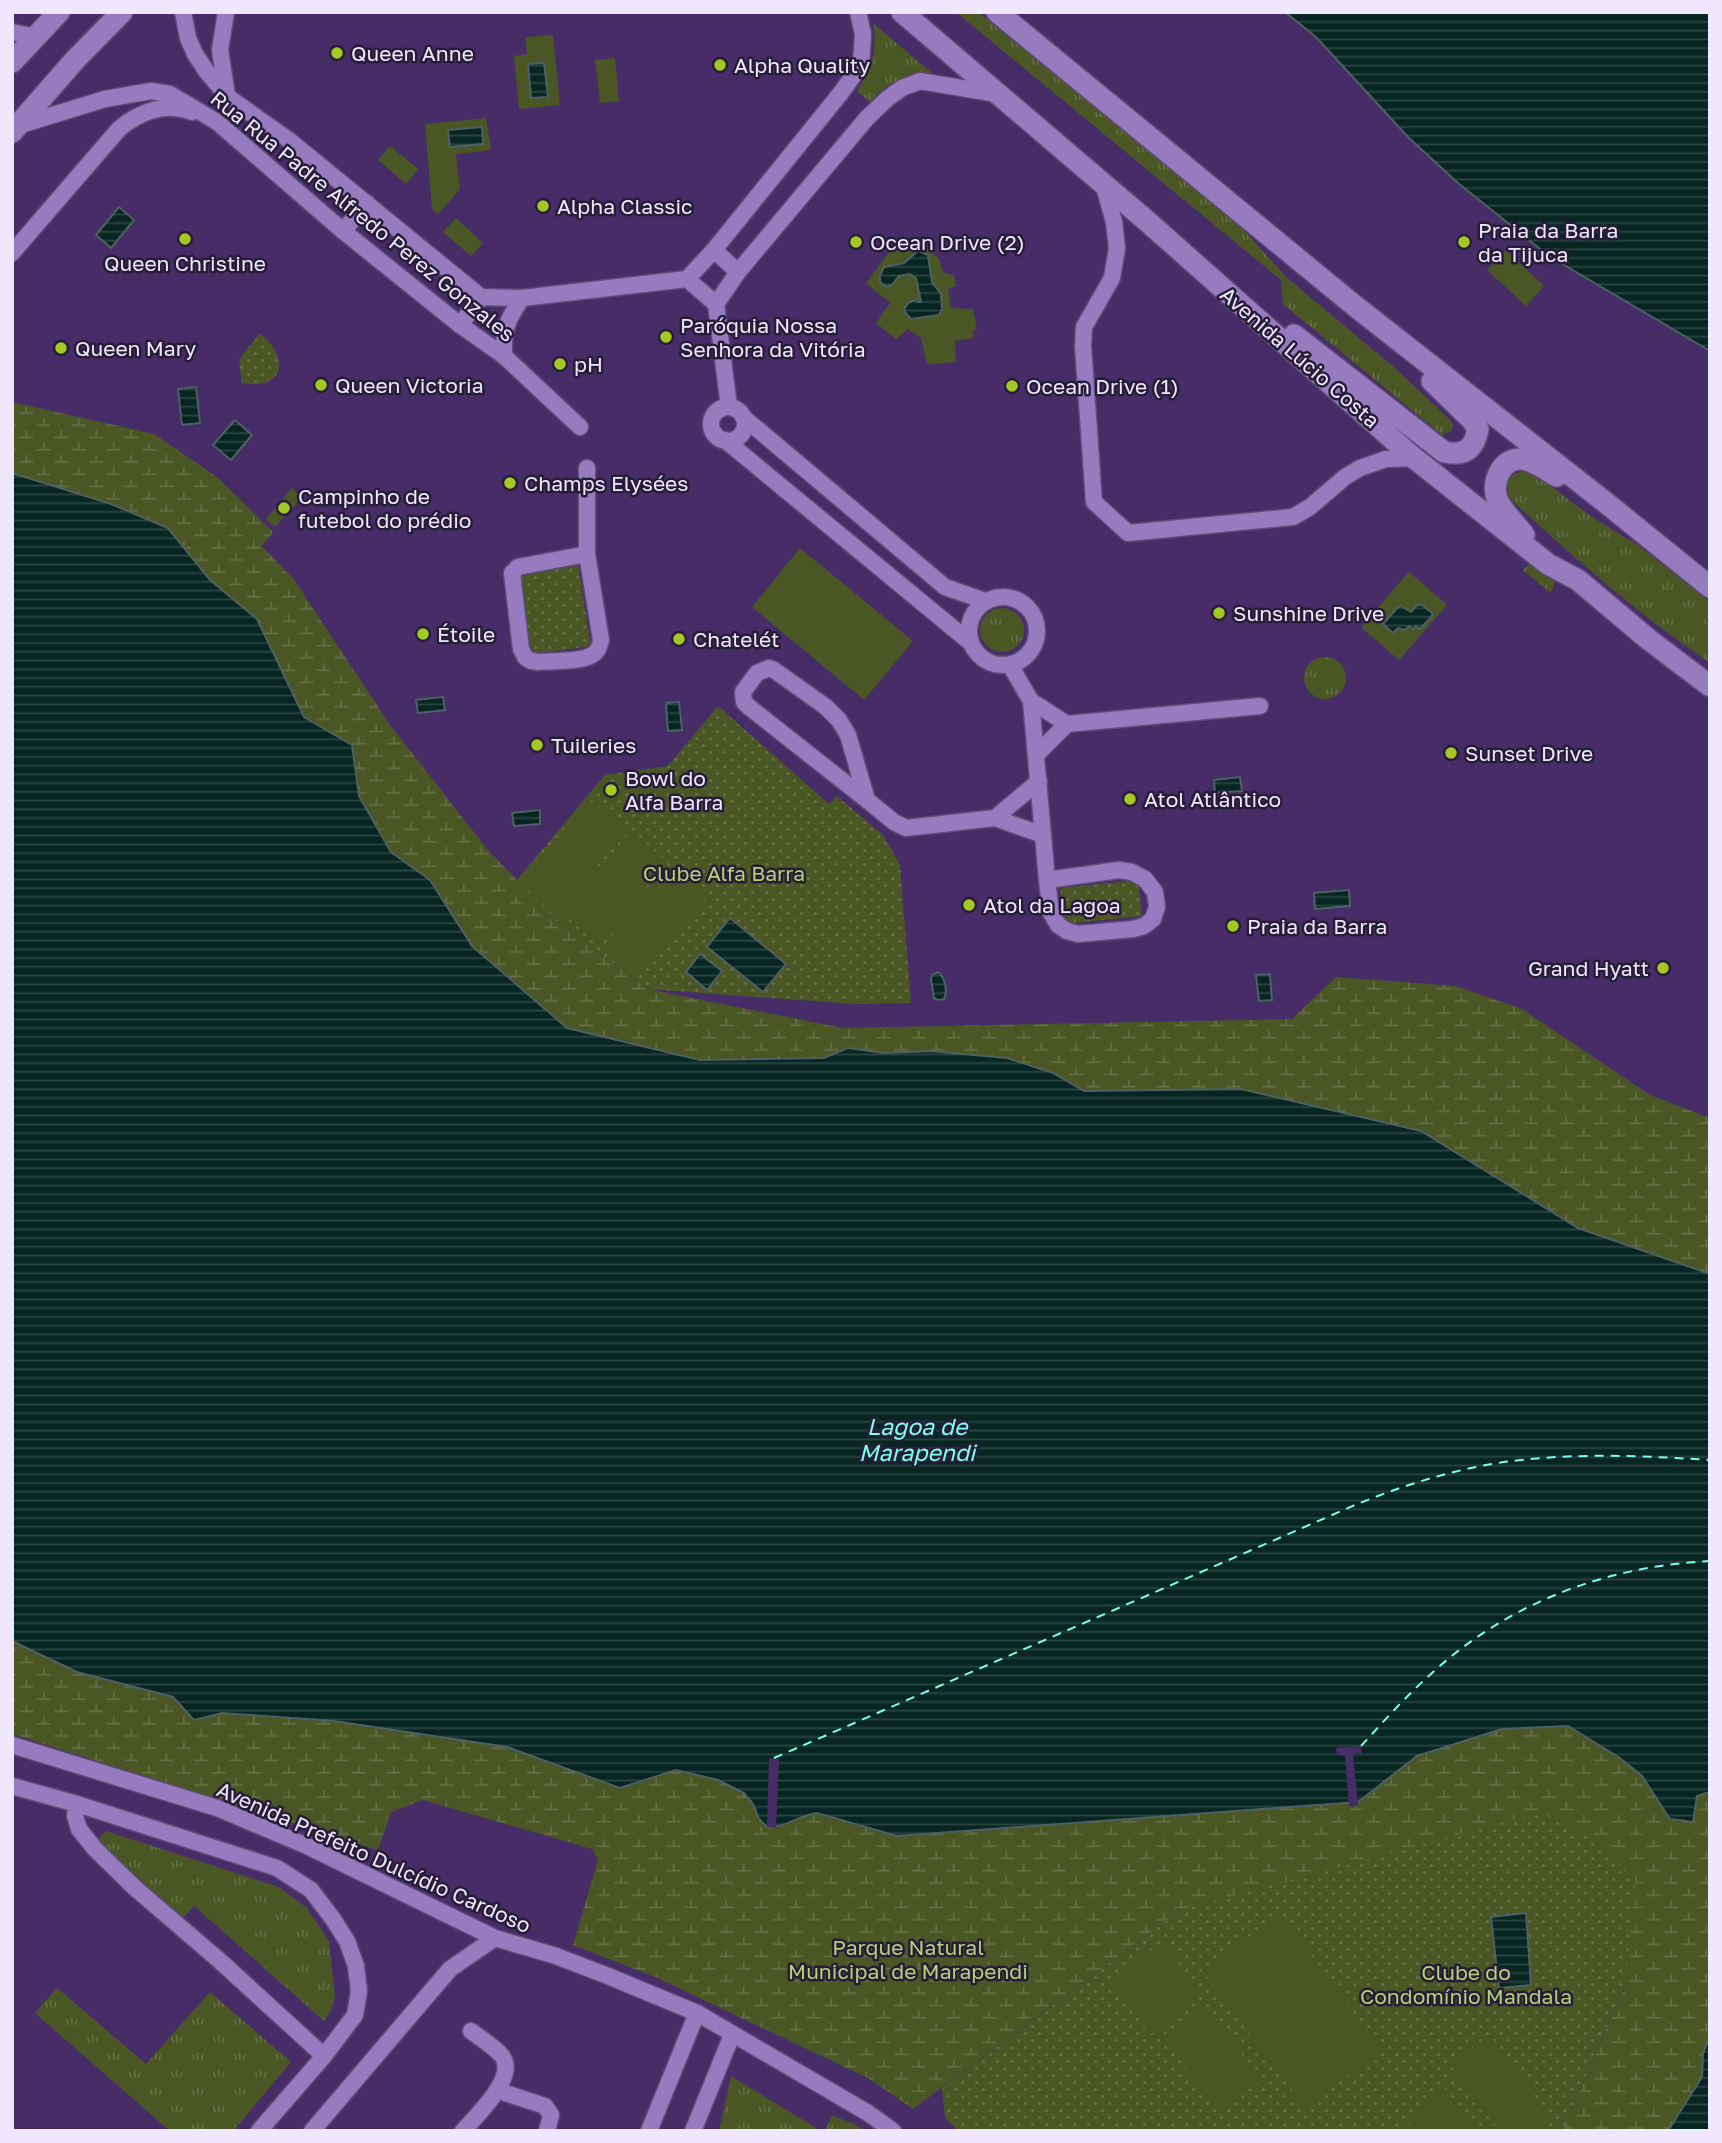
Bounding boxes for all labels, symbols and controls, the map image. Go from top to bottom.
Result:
place label: Queen Anne [351,40,474,66]
marker: Queen Anne [329,45,345,61]
place label: Alpha Quality [734,52,871,78]
marker: Alpha Quality [712,57,728,73]
street label: Rua Rua Padre Alfredo Perez Gonzales [206,85,520,347]
place label: Alpha Classic [557,193,693,219]
marker: Alpha Classic [535,198,551,214]
place label: Praia da Barra da Tijuca [1478,217,1618,267]
place label: Ocean Drive (2) [870,229,1025,255]
marker: Queen Christine [177,231,193,247]
marker: Ocean Drive (2) [848,234,864,250]
marker: Praia da Barra da Tijuca [1456,234,1472,250]
place label: Queen Christine [104,250,266,276]
street label: Avenida Lúcio Costa [1215,281,1385,433]
place label: Paróquia Nossa Senhora da Vitória [680,312,866,362]
marker: Paróquia Nossa Senhora da Vitória [658,329,674,345]
place label: Queen Mary [75,335,197,361]
marker: Queen Mary [53,340,69,356]
place label: pH [574,351,603,377]
marker: pH [552,356,568,372]
place label: Queen Victoria [335,372,484,398]
place label: Ocean Drive (1) [1026,373,1179,399]
marker: Queen Victoria [313,377,329,393]
marker: Ocean Drive (1) [1004,378,1020,394]
place label: Champs Elysées [524,470,688,496]
marker: Champs Elysées [502,475,518,491]
place label: Campinho de futebol do prédio [298,483,471,533]
marker: Campinho de futebol do prédio [276,500,292,516]
place label: Sunshine Drive [1233,600,1384,626]
marker: Sunshine Drive [1211,605,1227,621]
place label: Étoile [437,621,495,647]
marker: Étoile [415,626,431,642]
place label: Chatelét [693,626,780,652]
marker: Chatelét [671,631,687,647]
place label: Tuileries [551,732,636,758]
marker: Tuileries [529,737,545,753]
place label: Sunset Drive [1465,740,1593,766]
marker: Sunset Drive [1443,745,1459,761]
place label: Bowl do Alfa Barra [625,765,723,815]
marker: Bowl do Alfa Barra [603,782,619,798]
place label: Atol Atlântico [1144,786,1281,812]
marker: Atol Atlântico [1122,791,1138,807]
park label: Clube Alfa Barra [643,860,805,886]
place label: Atol da Lagoa [983,892,1121,918]
marker: Atol da Lagoa [961,897,977,913]
place label: Praia da Barra [1247,913,1387,939]
marker: Praia da Barra [1225,918,1241,934]
place label: Grand Hyatt [1528,955,1649,981]
marker: Grand Hyatt [1655,960,1671,976]
water label: Lagoa de Marapendi [859,1412,978,1466]
street label: Avenida Prefeito Dulcídio Cardoso [213,1776,535,1938]
park label: Parque Natural Municipal de Marapendi [788,1934,1028,1984]
park label: Clube do Condomínio Mandala [1360,1959,1572,2009]

